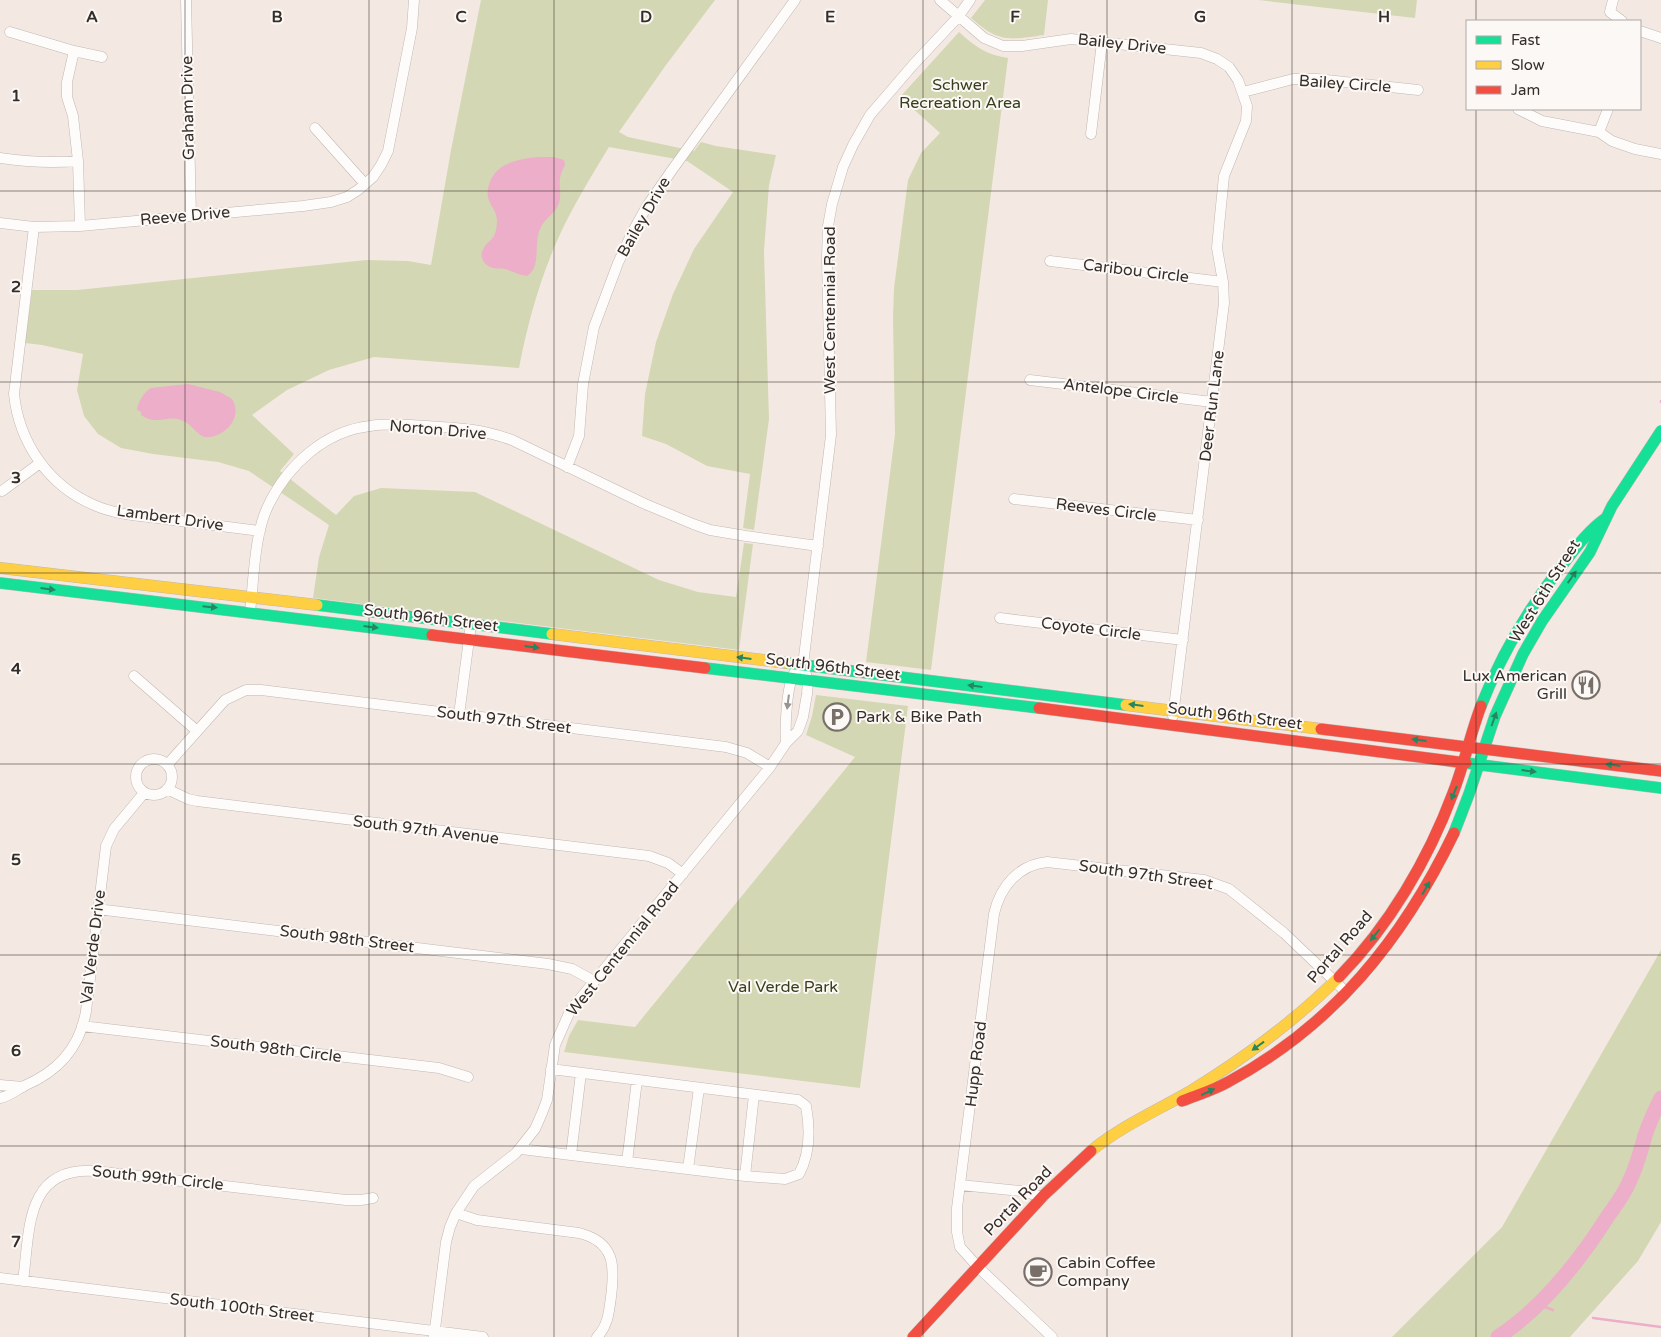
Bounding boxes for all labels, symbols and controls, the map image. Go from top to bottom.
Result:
text: A [86,7,98,27]
text: B [271,7,283,27]
text: C [455,7,467,27]
text: D [640,7,652,27]
text: E [825,7,835,27]
text: F [1010,7,1020,27]
text: G [1194,7,1206,27]
text: H [1378,7,1390,27]
legend [1466,20,1641,110]
street label: Bailey Drive [1077,29,1167,59]
text: Fast [1511,31,1541,49]
street label: Graham Drive [177,56,199,160]
text: Slow [1511,56,1545,74]
street label: Bailey Circle [1298,71,1392,97]
park label: Schwer Recreation Area [899,75,1021,113]
text: Jam [1511,81,1540,99]
text: 1 [11,86,21,106]
street label: Bailey Drive [613,173,675,261]
street label: Reeve Drive [139,202,231,230]
street label: West Centennial Road [820,226,840,394]
street label: Caribou Circle [1082,255,1190,287]
text: 2 [11,277,21,297]
street label: Deer Run Lane [1195,349,1229,463]
street label: Antelope Circle [1062,374,1180,408]
street label: Norton Drive [389,416,487,444]
text: 3 [11,468,21,488]
street label: Reeves Circle [1055,494,1157,526]
street label: Lambert Drive [115,501,225,535]
street label: West 6th Street [1505,536,1585,646]
one-way arrow [1567,570,1577,584]
one-way arrow [41,585,57,593]
street label: South 96th Street [363,600,499,636]
one-way arrow [202,604,218,612]
street label: Coyote Circle [1040,613,1142,645]
one-way arrow [363,623,379,631]
one-way arrow [525,643,541,651]
street label: South 96th Street [765,649,901,685]
one-way arrow [736,654,752,662]
text: 4 [11,659,21,679]
place label: Lux American Grill [1462,666,1567,704]
restaurant icon: Lux American Grill [1571,670,1601,700]
one-way arrow [967,682,983,690]
one-way arrow [784,694,792,710]
street label: South 96th Street [1167,698,1303,734]
one-way arrow [1128,701,1144,709]
street label: South 97th Street [436,702,572,738]
parking icon: Park & Bike Path [822,702,852,732]
place label: Park & Bike Path [856,707,982,727]
one-way arrow [1490,711,1498,726]
one-way arrow [1411,736,1427,744]
one-way arrow [1604,761,1620,769]
one-way arrow [1522,767,1538,775]
one-way arrow [1449,786,1457,800]
street label: South 97th Avenue [352,811,500,849]
text: 5 [11,850,21,870]
street label: South 97th Street [1078,856,1214,894]
street label: West Centennial Road [562,878,684,1020]
one-way arrow [1421,881,1430,894]
street label: Val Verde Drive [76,889,110,1005]
street label: Portal Road [1303,907,1377,987]
street label: South 98th Street [279,921,415,957]
one-way arrow [1370,928,1380,942]
park label: Val Verde Park [728,977,838,997]
street label: Hupp Road [961,1020,991,1108]
street label: South 98th Circle [209,1031,343,1067]
text: 6 [11,1041,21,1061]
one-way arrow [1251,1041,1265,1051]
one-way arrow [1201,1088,1216,1096]
street label: South 99th Circle [91,1161,225,1195]
street label: Portal Road [980,1162,1056,1240]
text: 7 [11,1232,21,1252]
place label: Cabin Coffee Company [1057,1253,1156,1291]
cafe icon: Cabin Coffee Company [1023,1257,1053,1287]
street label: South 100th Street [169,1289,315,1327]

